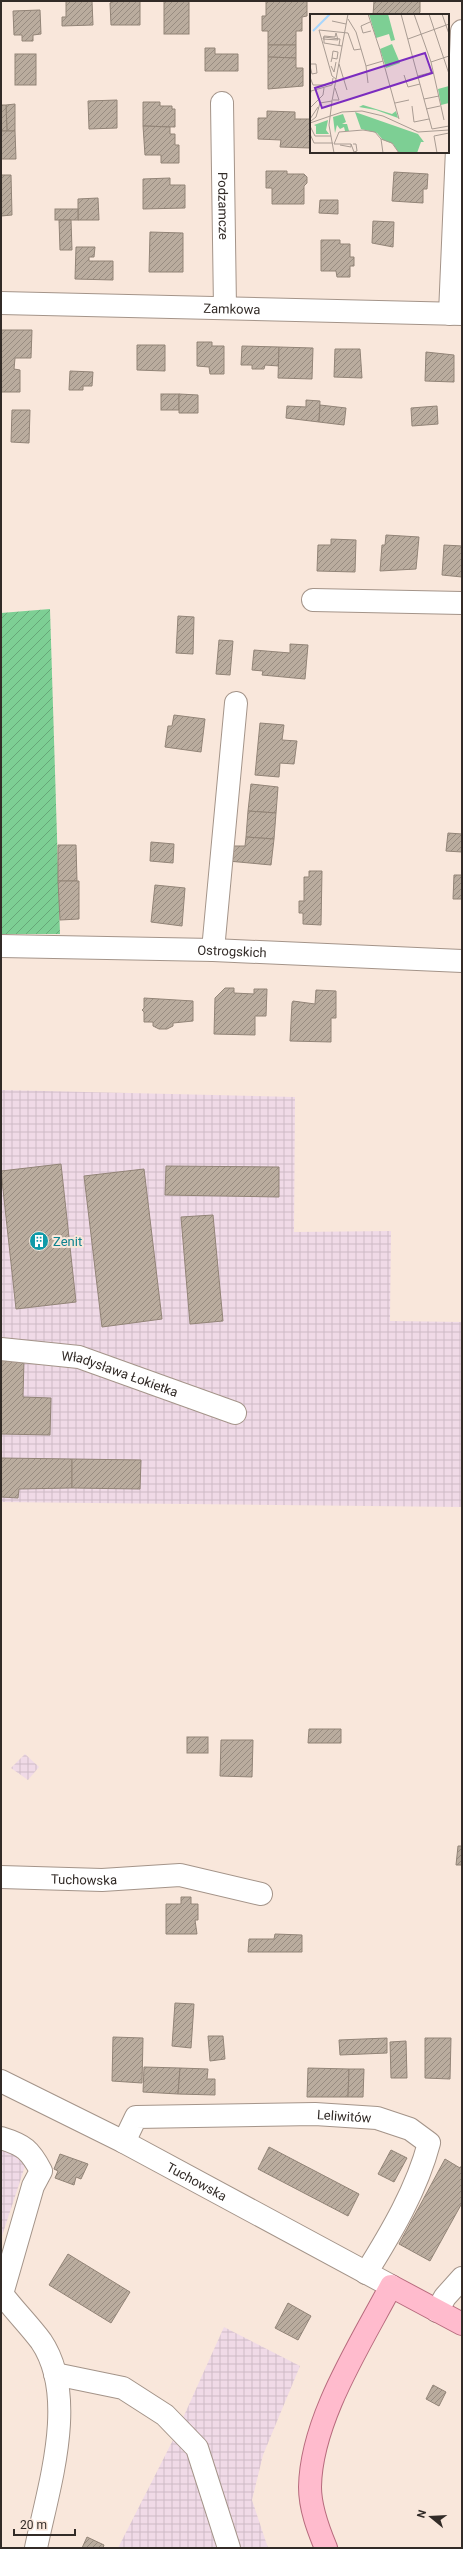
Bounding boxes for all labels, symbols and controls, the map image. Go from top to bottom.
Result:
inset map [310,14,449,153]
street label: Podzamcze [216,172,232,240]
street label: Zamkowa [203,300,261,317]
street label: Ostrogskich [197,942,267,960]
building icon: Zenit [28,1230,50,1252]
place label: Zenit [53,1234,82,1249]
street label: Władysława Łokietka [61,1348,180,1399]
street label: Tuchowska [51,1871,117,1888]
street label: Leliwitów [316,2107,372,2125]
street label: Tuchowska [164,2159,229,2204]
north arrow [411,2497,451,2537]
text: N [415,2508,429,2520]
scale bar [14,2511,75,2537]
text: 20 m [20,2518,47,2532]

